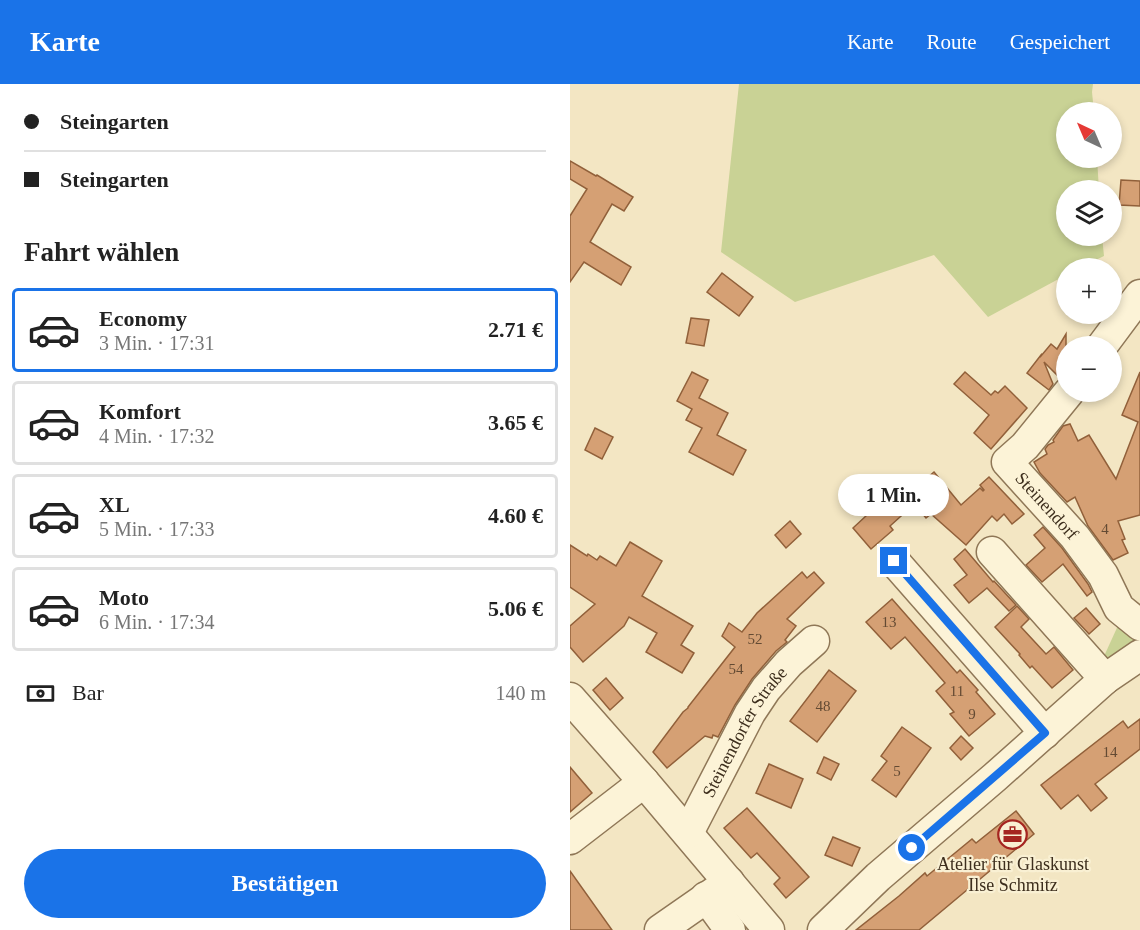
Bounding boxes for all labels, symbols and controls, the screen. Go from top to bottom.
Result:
text: Karte [30,26,100,57]
text: Karte [847,30,894,54]
text: Route [927,30,977,54]
text: Gespeichert [1010,30,1110,54]
north arrow [1056,102,1122,168]
map controls [1056,102,1122,402]
text: Steingarten [60,109,169,134]
text: Steingarten [60,167,169,192]
button: layers [1056,180,1122,246]
text: Fahrt wählen [24,237,179,267]
button: + [1056,258,1122,324]
icon: car [27,303,81,357]
text: Economy [99,306,187,331]
text: 2.71 € [488,317,543,342]
text: 3 Min. · 17:31 [99,332,215,354]
button: − [1056,336,1122,402]
icon: car [27,396,81,450]
text: Komfort [99,399,181,424]
text: 3.65 € [488,410,543,435]
text: 4 Min. · 17:32 [99,425,215,447]
street label: Steinendorf [1011,468,1082,544]
callout: 1 Min. [838,474,950,516]
text: 1 Min. [866,484,921,506]
icon: car [27,489,81,543]
text: XL [99,492,130,517]
text: 4.60 € [488,503,543,528]
text: 5 Min. · 17:33 [99,518,215,540]
house number: 4 [1101,521,1109,537]
route end [880,547,907,574]
icon: car [27,582,81,636]
text: Moto [99,585,149,610]
text: 5.06 € [488,596,543,621]
text: 6 Min. · 17:34 [99,611,215,633]
house number: 13 [882,614,897,630]
house number: 52 [748,631,763,647]
house number: 54 [729,661,744,677]
street label: Steinendorfer Straße [698,663,791,801]
icon: cash [24,677,57,710]
text: Bar [72,680,104,705]
text: 140 m [495,682,546,704]
house number: 11 [950,683,964,699]
house number: 48 [816,698,831,714]
house number: 9 [968,706,976,722]
house number: 14 [1103,744,1118,760]
house number: 5 [893,763,901,779]
office icon: Atelier für Glaskunst Ilse Schmitz [997,819,1029,851]
route start [898,834,925,861]
button: Bestätigen [24,849,546,918]
place label: Atelier für Glaskunst Ilse Schmitz [937,854,1089,895]

